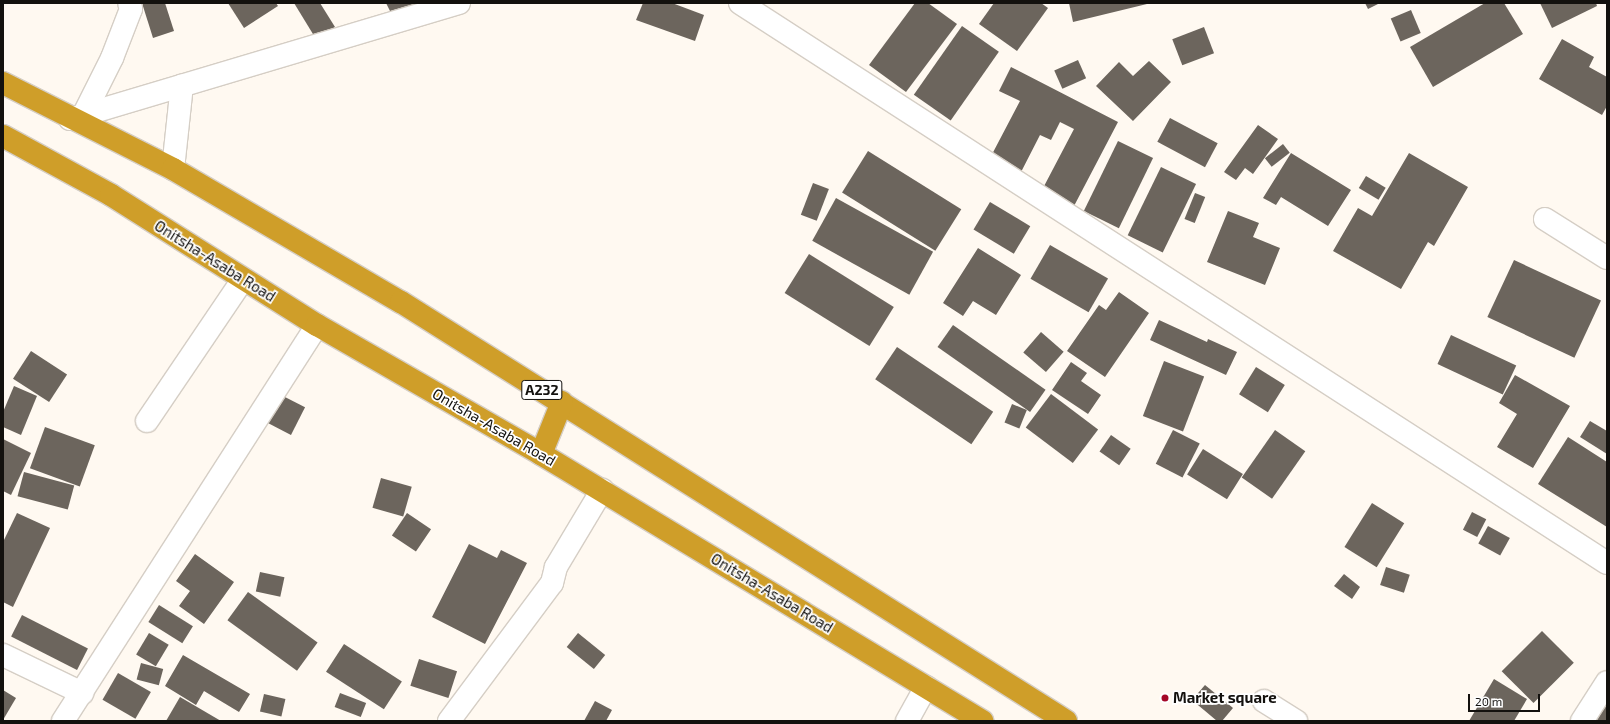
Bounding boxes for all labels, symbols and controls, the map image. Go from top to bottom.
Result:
street label: Onitsha-Asaba Road [151,216,279,306]
road number: A232 [521,378,563,402]
street label: Onitsha-Asaba Road [429,384,559,470]
street label: Onitsha-Asaba Road [708,549,836,637]
scale bar [1470,686,1542,712]
place label: Market square [1173,689,1277,707]
marker: Market square [1160,693,1170,703]
text: 20 m [1475,694,1502,708]

